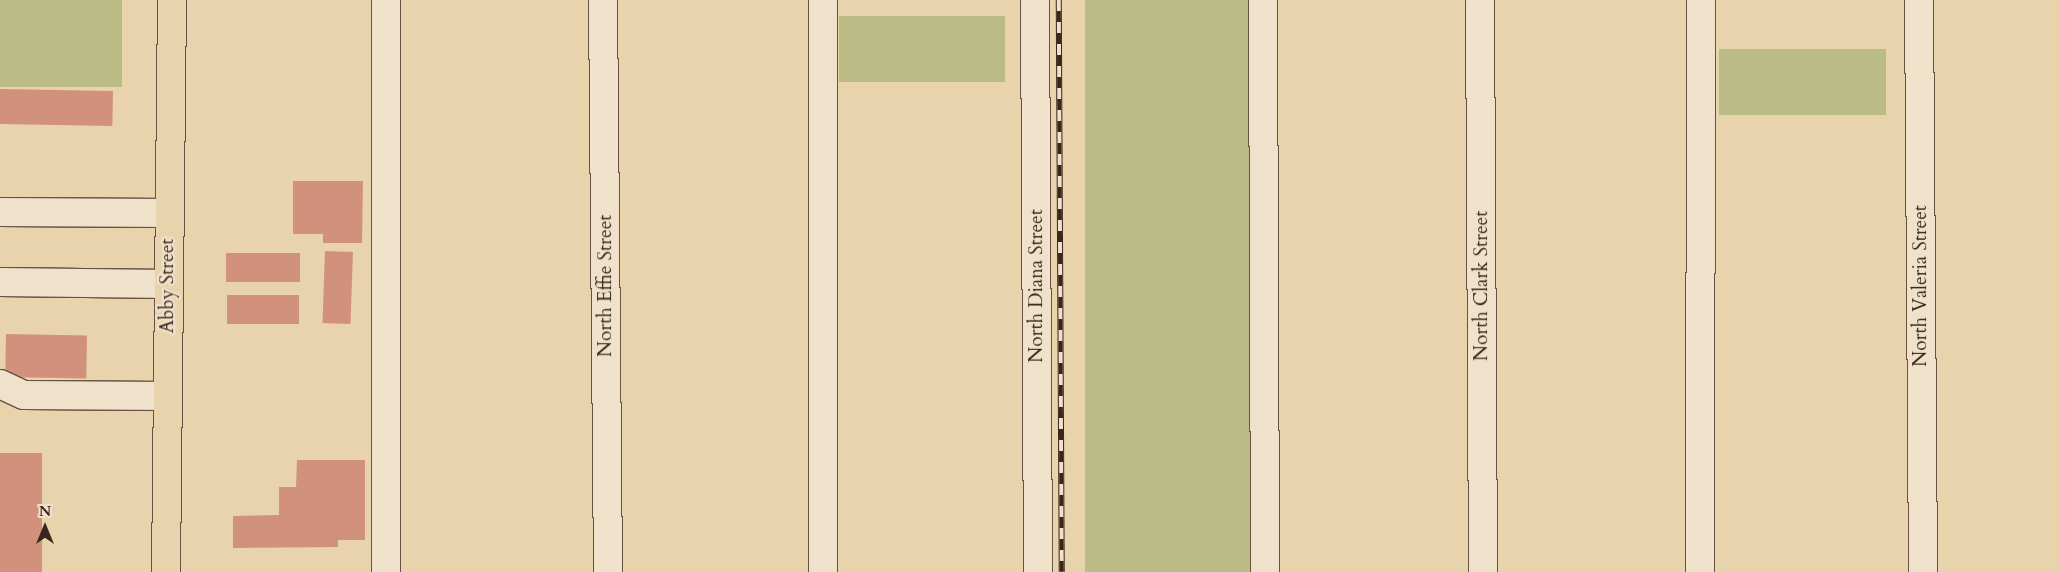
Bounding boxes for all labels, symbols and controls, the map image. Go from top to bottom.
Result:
street label: North Valeria Street [1910,205,1932,367]
street label: North Diana Street [1026,209,1048,363]
street label: North Clark Street [1471,211,1493,361]
street label: North Effie Street [595,215,617,357]
street label: Abby Street [157,239,179,333]
north arrow [20,502,70,552]
text: N [39,502,51,521]

